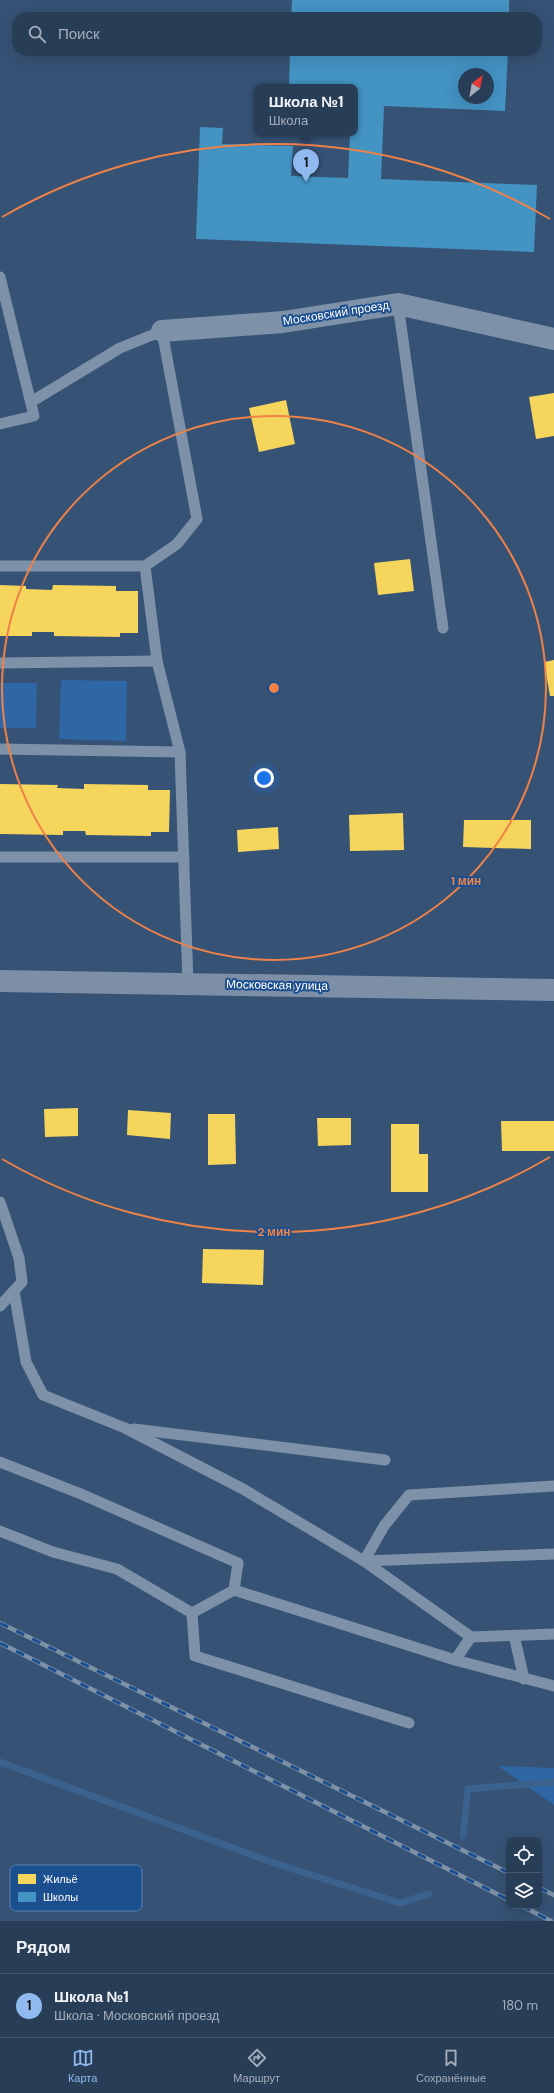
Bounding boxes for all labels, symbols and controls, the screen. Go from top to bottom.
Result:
search box [12,12,542,56]
icon: search [26,23,48,45]
text: Поиск [58,24,100,44]
north arrow [458,68,494,104]
popup [254,84,358,136]
text: Школа №1 [269,92,343,112]
text: Школа [269,112,308,129]
pin: 1 [293,149,319,182]
street label: Московский проезд [282,297,390,329]
centre of rings [267,681,281,695]
your location [254,768,274,788]
text: 1 мин [451,873,481,889]
street label: Московская улица [226,976,328,994]
text: 2 мин [257,1224,291,1240]
map controls [506,1837,542,1909]
button: locate [506,1837,542,1873]
legend [10,1865,142,1911]
text: Жильё [43,1872,78,1886]
button: layers [506,1873,542,1909]
text: Школы [43,1890,78,1904]
text: Рядом [16,1936,71,1958]
text: Школа №1 [54,1987,129,2007]
text: 1 [27,1997,31,2014]
text: 180 m [502,1997,538,2014]
text: Школа · Московский проезд [54,2007,219,2024]
tab: Карта [68,2047,97,2085]
tab: Маршрут [233,2047,280,2085]
tab: Сохранённые [416,2047,486,2085]

